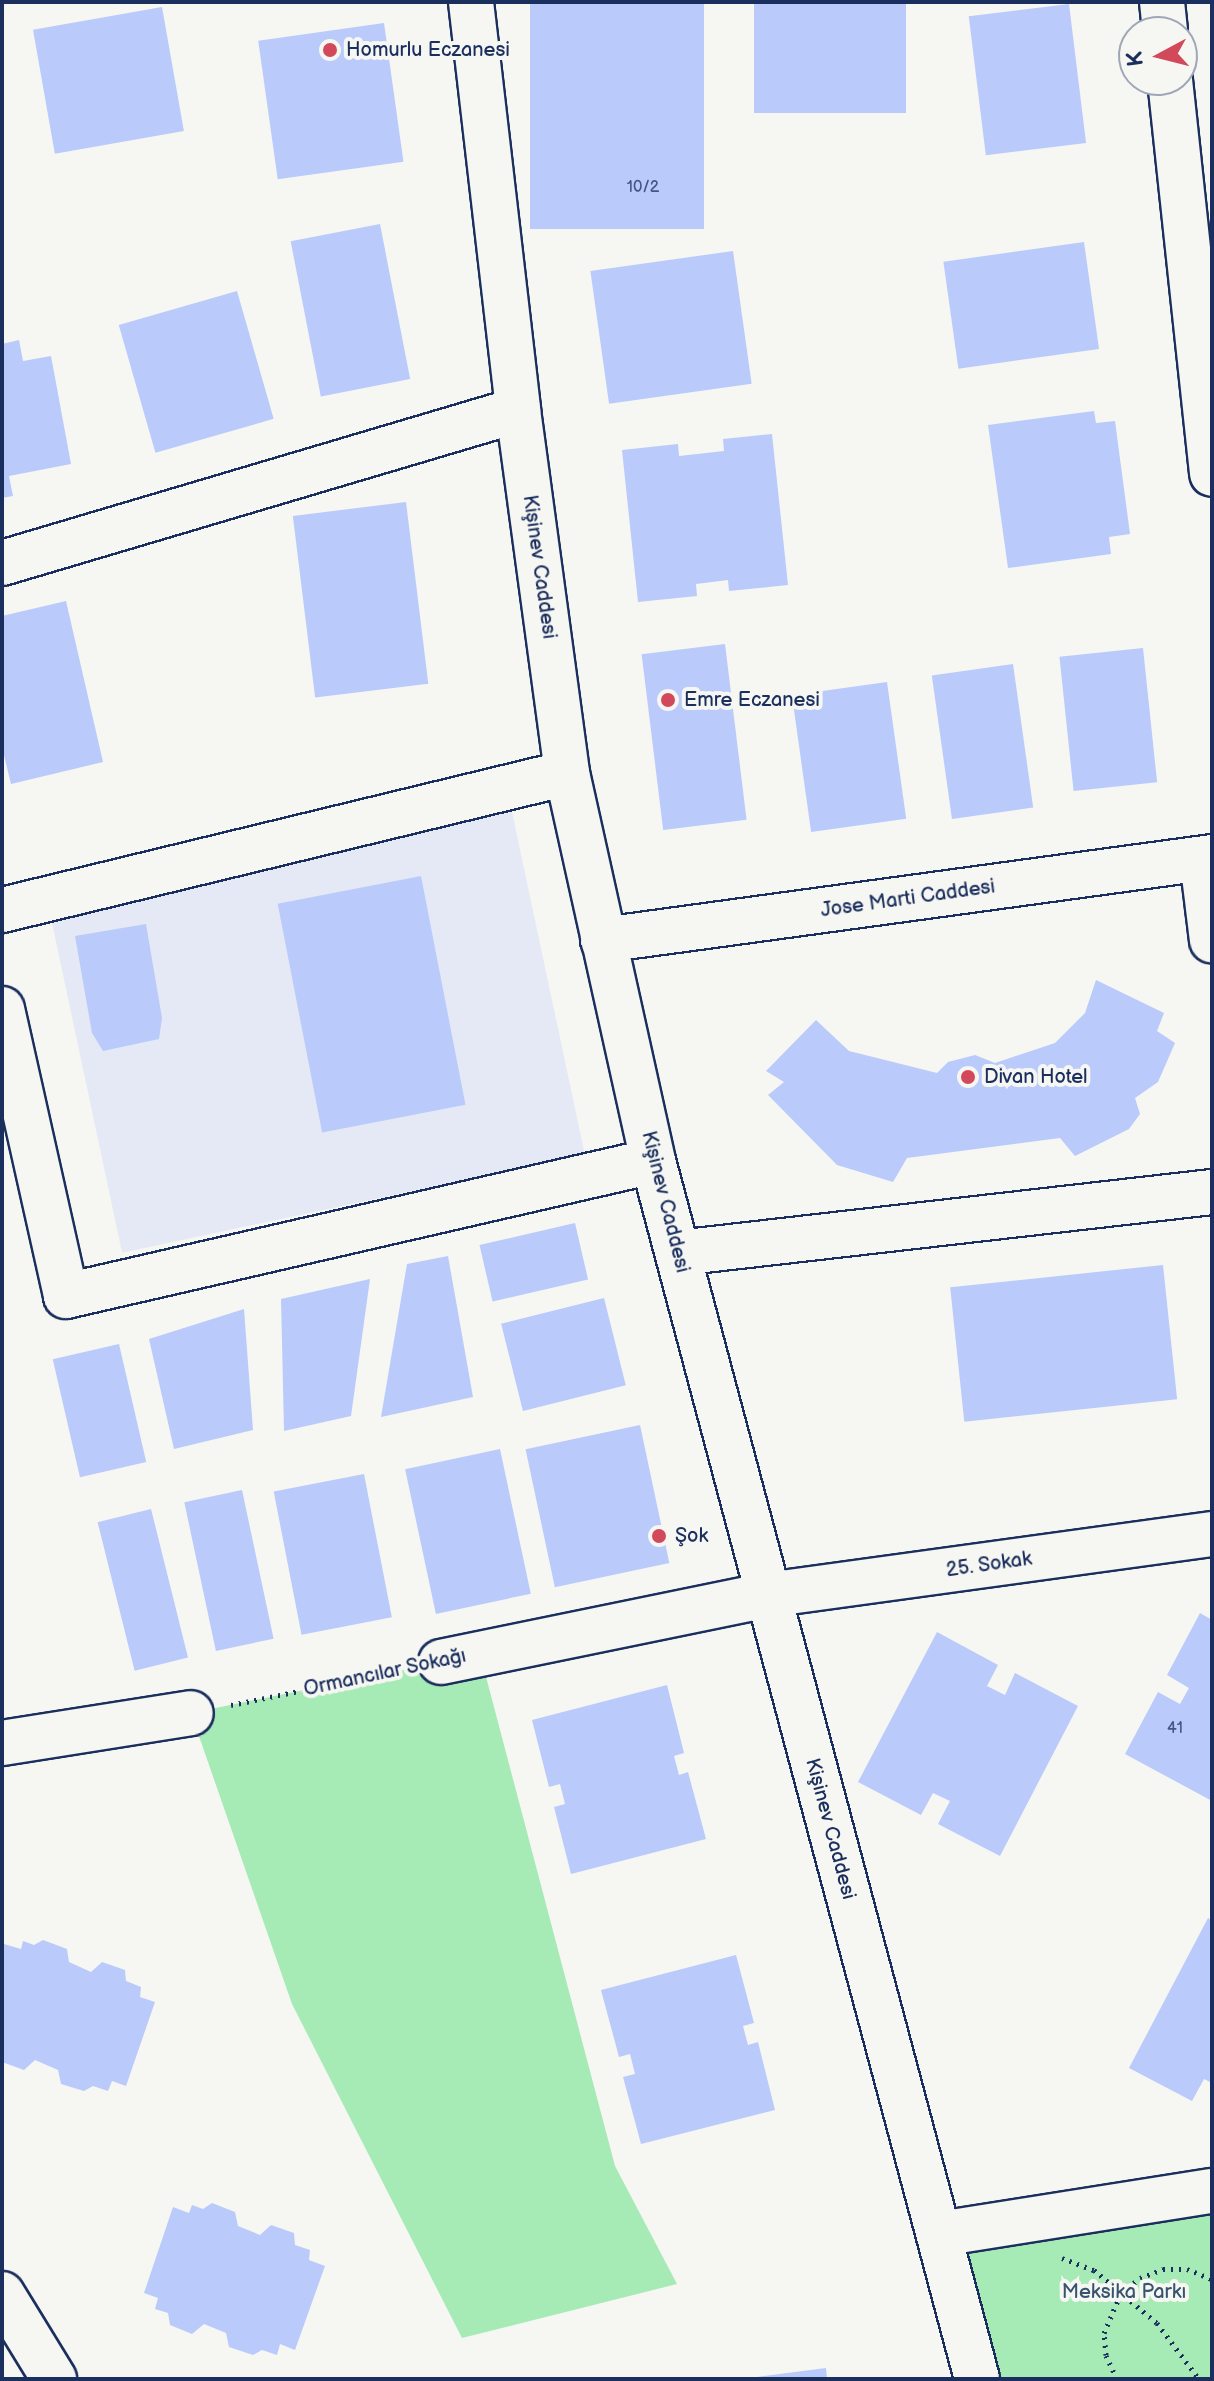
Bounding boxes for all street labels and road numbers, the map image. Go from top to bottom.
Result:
street label: Kişinev Caddesi [517,493,561,641]
street label: Jose Marti Caddesi [819,875,997,923]
street label: Kişinev Caddesi [636,1129,694,1275]
street label: 25. Sokak [944,1547,1034,1583]
street label: Ormancılar Sokağı [301,1644,469,1702]
street label: Kişinev Caddesi [800,1756,860,1902]

